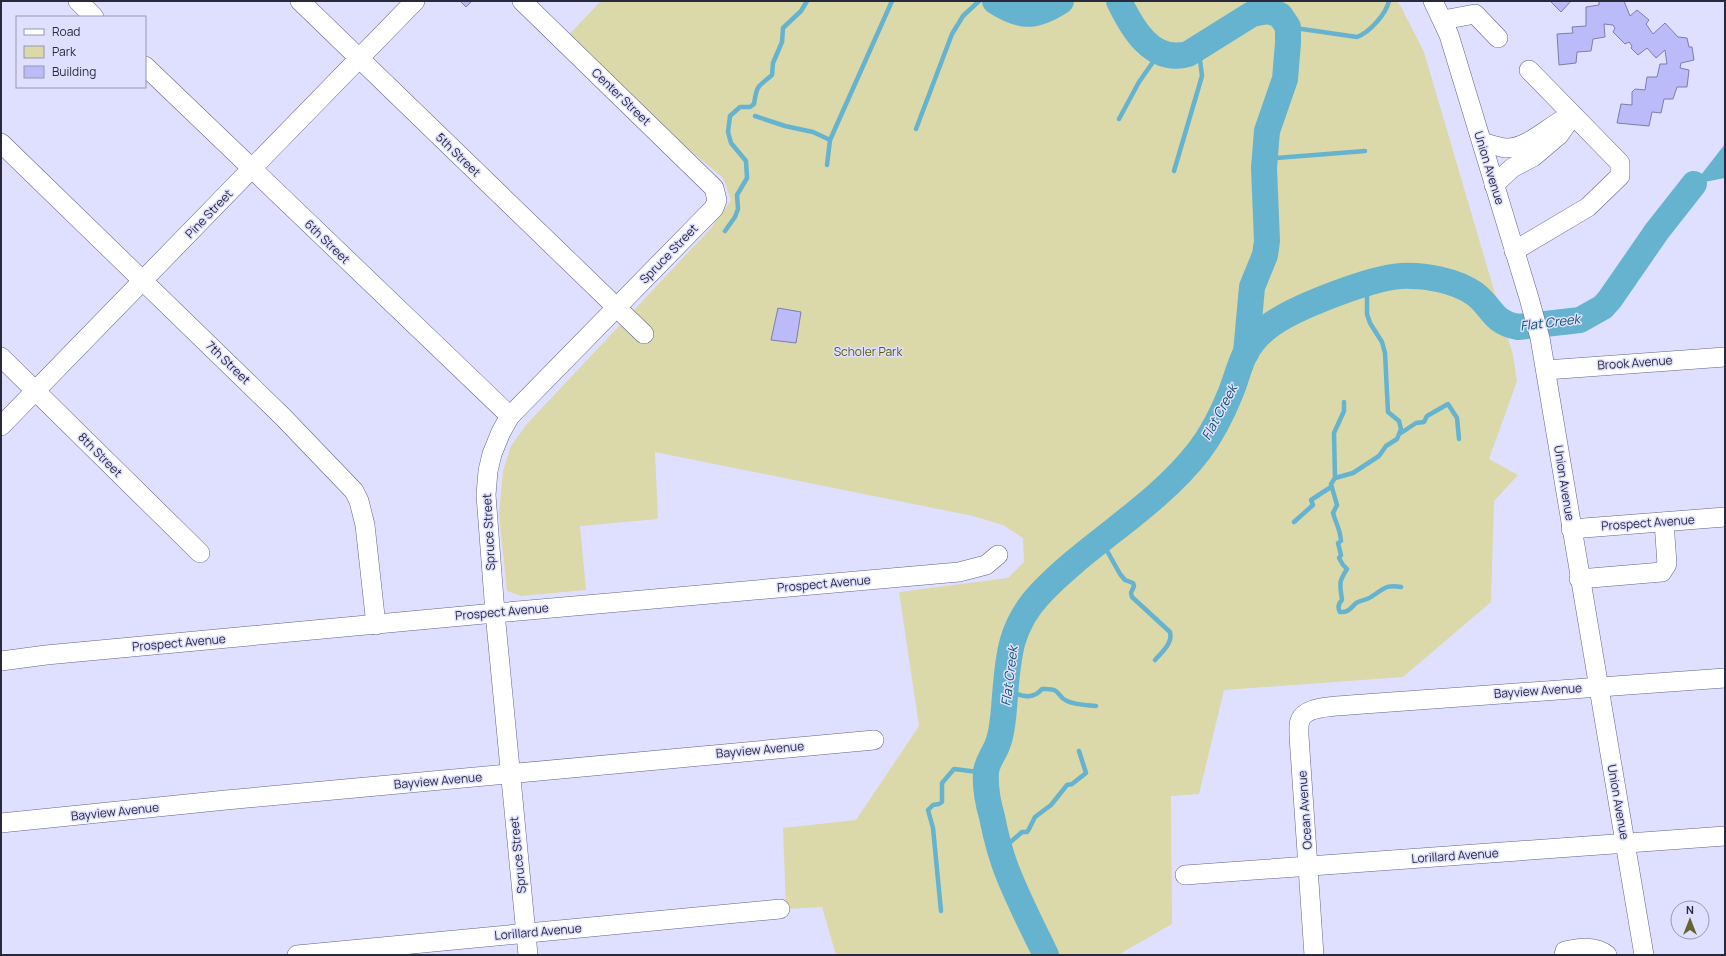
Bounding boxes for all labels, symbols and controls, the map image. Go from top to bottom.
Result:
legend [16,16,146,88]
text: Road [52,23,80,40]
text: Park [52,43,77,60]
text: Building [52,63,96,80]
street label: Center Street [588,64,655,129]
street label: 5th Street [432,129,485,181]
street label: Union Avenue [1470,129,1509,207]
street label: Pine Street [181,185,236,242]
street label: 6th Street [301,216,354,268]
street label: Spruce Street [636,220,702,287]
water label: Flat Creek [1519,309,1583,335]
street label: 7th Street [202,337,254,388]
park label: Scholer Park [834,343,903,360]
street label: Brook Avenue [1597,351,1673,374]
water label: Flat Creek [1197,379,1242,443]
street label: 8th Street [74,429,126,481]
street label: Union Avenue [1550,444,1579,522]
street label: Spruce Street [478,493,499,571]
street label: Prospect Avenue [1601,511,1695,534]
street label: Prospect Avenue [776,571,871,596]
street label: Prospect Avenue [454,599,549,624]
street label: Prospect Avenue [131,630,226,655]
water label: Flat Creek [996,643,1022,707]
street label: Bayview Avenue [1493,679,1583,702]
street label: Bayview Avenue [715,737,805,762]
street label: Union Avenue [1604,763,1633,841]
street label: Bayview Avenue [393,768,483,793]
street label: Ocean Avenue [1293,770,1316,850]
street label: Bayview Avenue [70,798,160,825]
street label: Spruce Street [505,816,530,894]
street label: Lorillard Avenue [1411,844,1499,867]
north arrow [1670,900,1710,940]
text: N [1686,902,1694,917]
street label: Lorillard Avenue [494,919,582,944]

